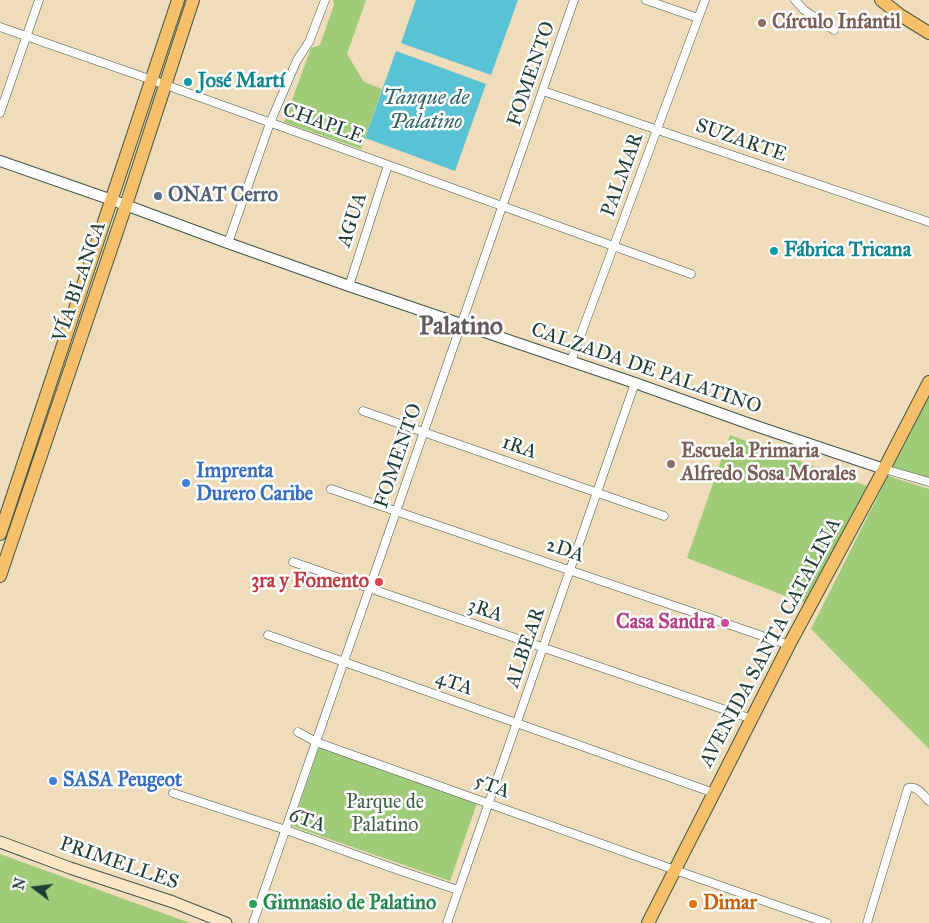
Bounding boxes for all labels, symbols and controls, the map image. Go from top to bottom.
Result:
place label: Círculo Infantil [772,11,901,35]
marker: Círculo Infantil [756,17,768,29]
street label: FOMENTO [503,19,561,129]
place label: José Martí [198,70,285,94]
marker: José Martí [182,76,194,88]
water label: Tanque de Palatino [383,86,469,136]
street label: CHAPLE [279,98,367,150]
street label: SUZARTE [692,114,790,168]
street label: PALMAR [597,130,649,220]
place label: ONAT Cerro [168,184,278,208]
marker: ONAT Cerro [152,190,164,202]
street label: AGUA [333,190,373,250]
street label: VÍA BLANCA [48,219,112,345]
place label: Fábrica Tricana [784,239,911,263]
marker: Fábrica Tricana [768,245,780,257]
district label: Palatino [419,313,503,343]
street label: CALZADA DE PALATINO [528,318,764,420]
street label: FOMENTO [370,401,428,511]
street label: 1RA [498,431,540,465]
place label: Escuela Primaria Alfredo Sosa Morales [681,440,856,487]
marker: Escuela Primaria Alfredo Sosa Morales [665,458,677,470]
place label: Imprenta Durero Caribe [196,460,313,507]
marker: Imprenta Durero Caribe [180,477,192,489]
street label: AVENIDA SANTA CATALINA [695,514,847,772]
street label: 2DA [543,533,587,569]
place label: 3ra y Fomento [251,570,369,594]
marker: 3ra y Fomento [373,576,385,588]
street label: 3RA [464,594,506,628]
street label: ALBEAR [501,605,551,691]
place label: Casa Sandra [616,611,715,635]
marker: Casa Sandra [719,617,731,629]
street label: 4TA [432,666,476,702]
place label: SASA Peugeot [63,769,182,793]
street label: 5TA [471,770,513,804]
marker: SASA Peugeot [47,775,59,787]
park label: Parque de Palatino [346,791,424,838]
street label: 6TA [286,804,328,838]
street label: PRIMELLES [56,832,182,896]
north arrow [10,863,60,913]
text: N [10,876,30,892]
place label: Gimnasio de Palatino [263,892,436,916]
place label: Dimar [703,892,757,916]
marker: Gimnasio de Palatino [247,898,259,910]
marker: Dimar [687,898,699,910]

